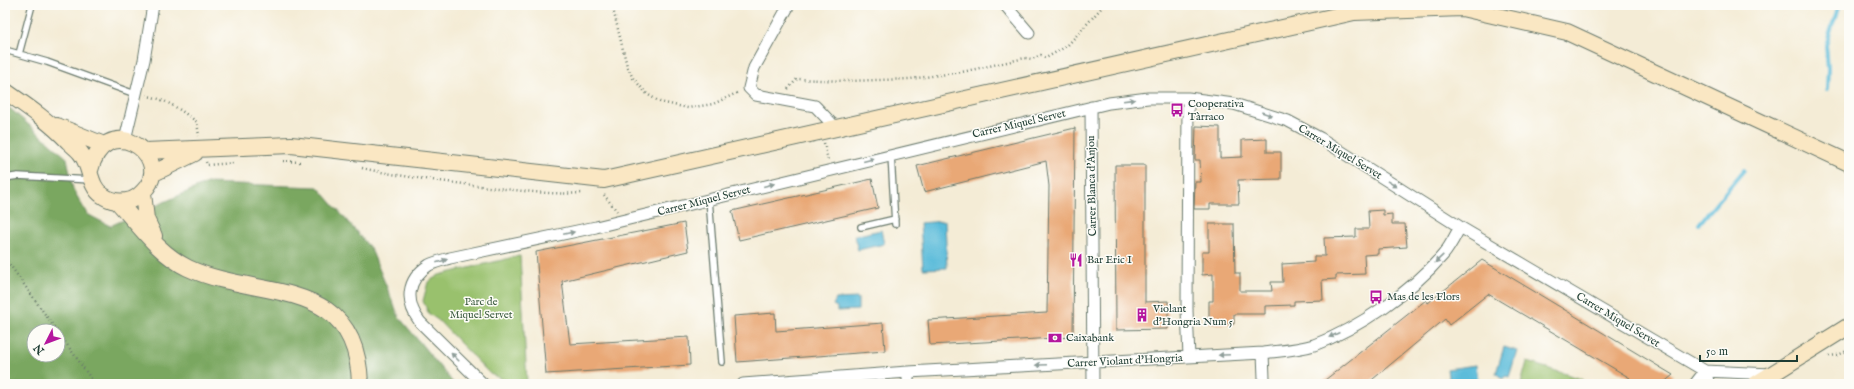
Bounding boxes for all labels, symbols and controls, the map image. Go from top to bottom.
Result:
one-way arrow [1123,97,1135,104]
place label: Cooperativa Tàrraco [1188,97,1244,124]
bus stop icon: Cooperativa Tàrraco [1169,102,1185,118]
street label: Carrer Miquel Servet [971,106,1067,142]
one-way arrow [1261,111,1273,117]
street label: Carrer Miquel Servet [1295,121,1385,183]
street label: Carrer Blanca d'Anjou [1084,135,1100,237]
one-way arrow [863,157,875,163]
one-way arrow [1387,180,1398,188]
one-way arrow [763,181,775,187]
street label: Carrer Miquel Servet [656,183,752,219]
one-way arrow [563,229,575,235]
restaurant icon: Bar Eric I [1068,252,1084,268]
place label: Bar Eric I [1087,253,1132,267]
one-way arrow [1434,254,1444,264]
one-way arrow [436,257,448,263]
bus stop icon: Mas de les Flors [1368,289,1384,305]
street label: Carrer Miquel Servet [1573,289,1663,351]
place label: Mas de les Flors [1387,290,1460,304]
park label: Parc de Miquel Servet [449,295,513,322]
place label: Violant d'Hongria Num 5 [1152,302,1233,329]
building icon: Violant d'Hongria Num 5 [1134,307,1150,323]
north arrow [26,323,66,363]
bank icon: Caixabank [1047,330,1063,346]
place label: Caixabank [1066,331,1114,345]
one-way arrow [1328,333,1340,339]
scale bar [1700,337,1797,363]
text: N [31,340,48,358]
text: 50 m [1706,344,1728,359]
street label: Carrer Violant d'Hongria [1067,351,1183,371]
one-way arrow [450,352,460,361]
one-way arrow [1217,352,1230,358]
one-way arrow [1035,362,1047,369]

